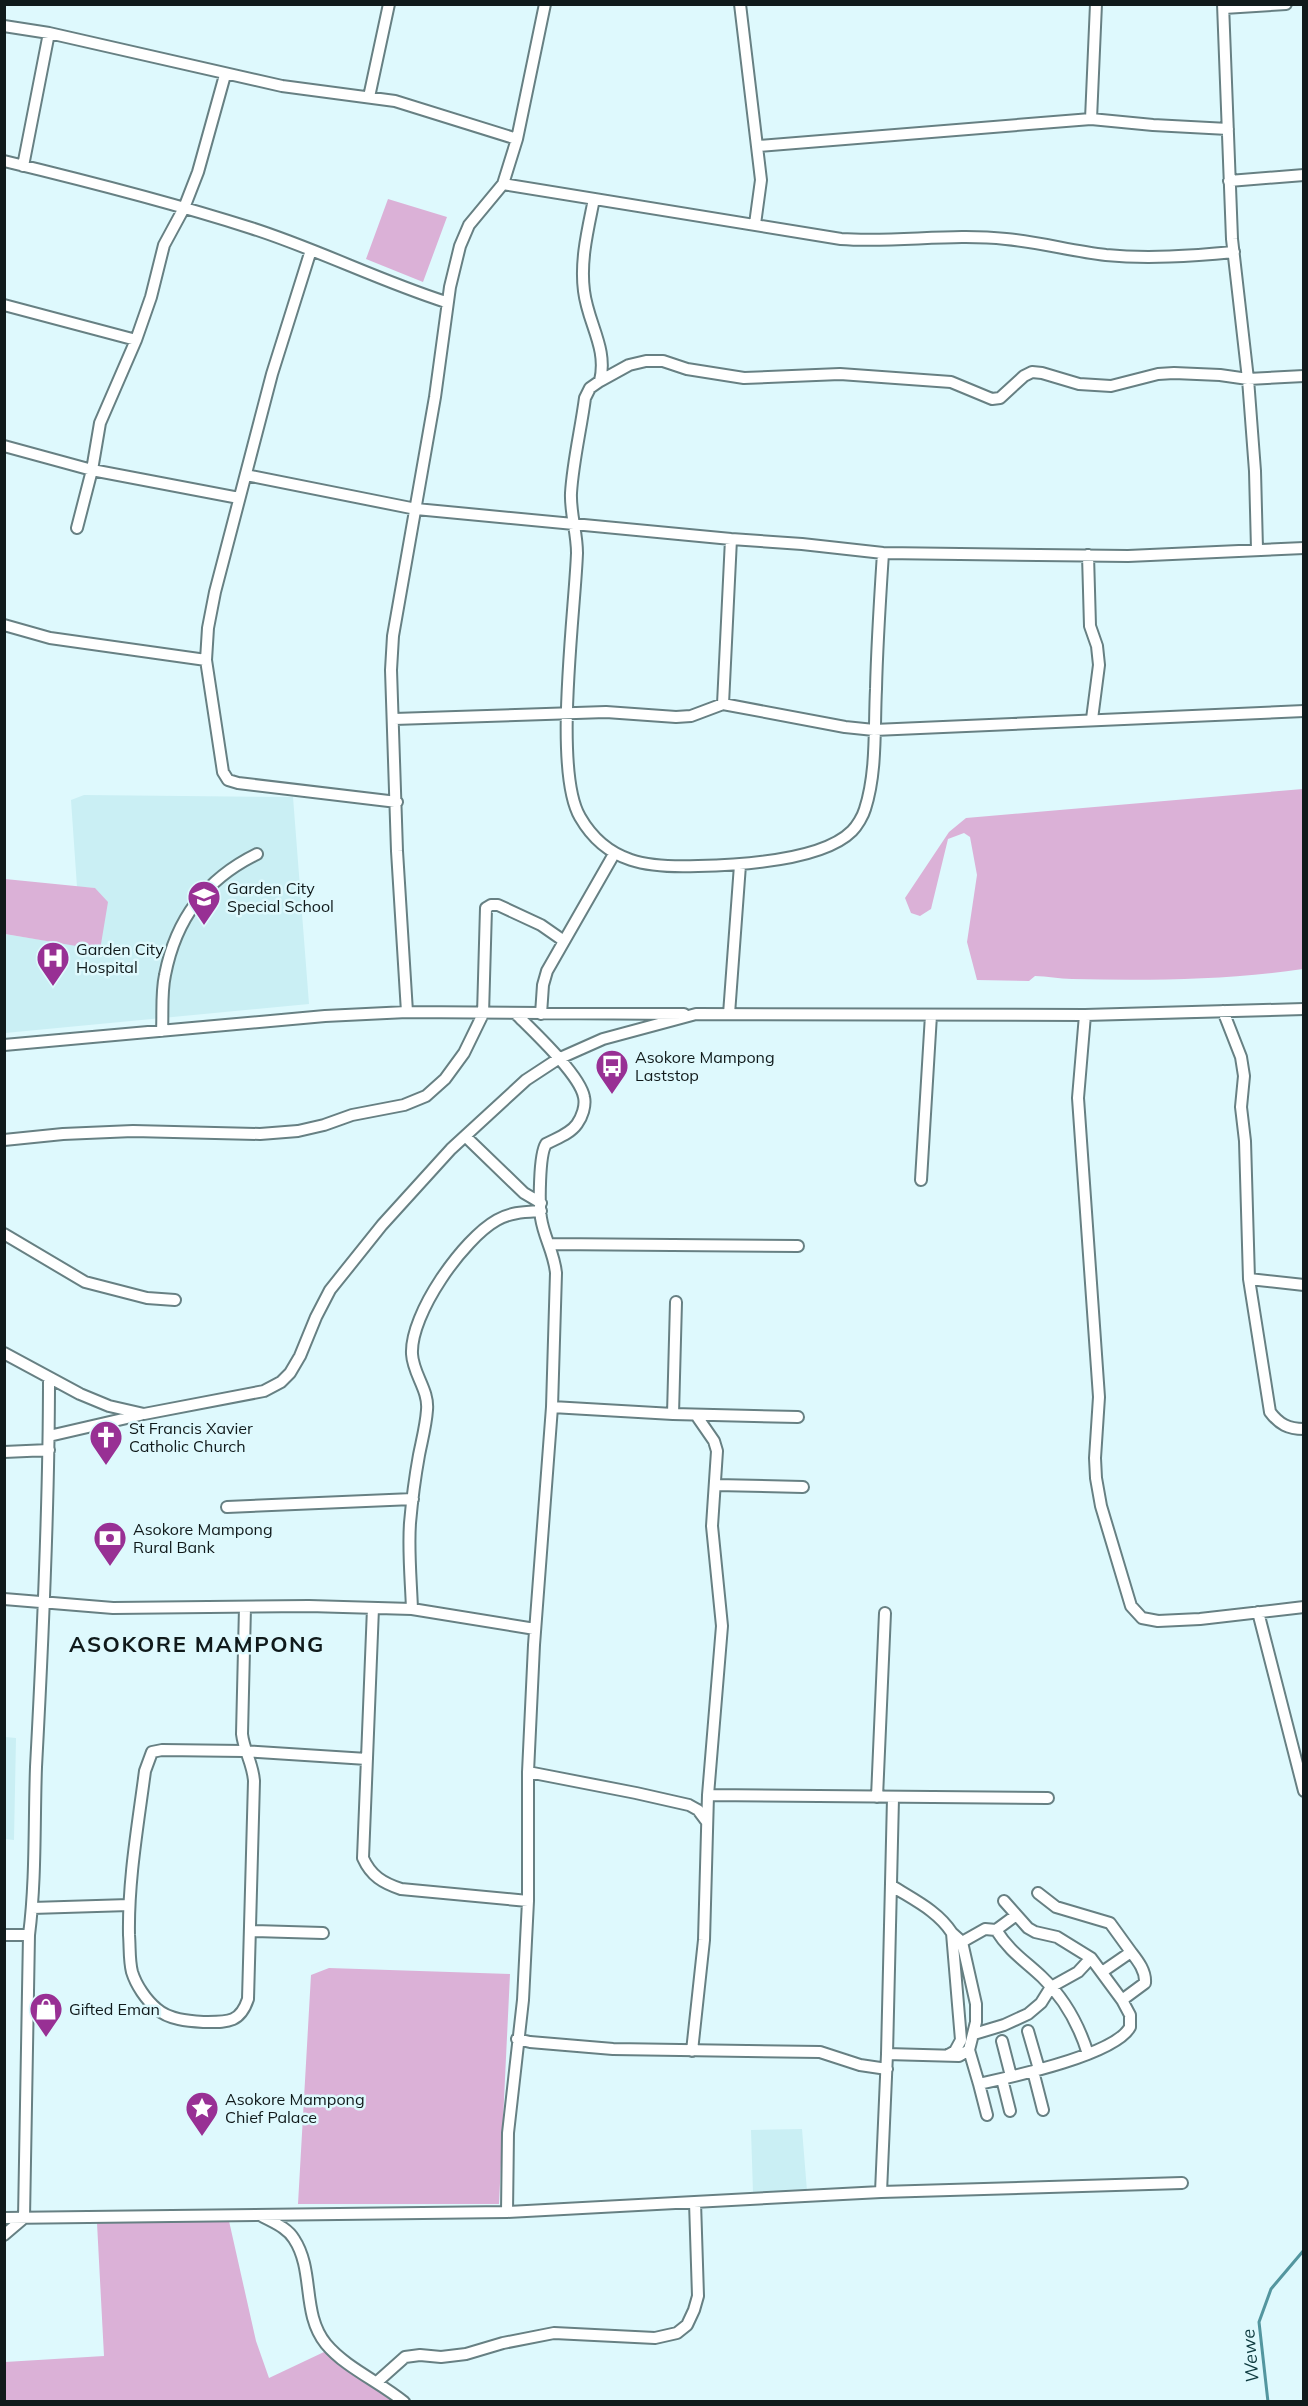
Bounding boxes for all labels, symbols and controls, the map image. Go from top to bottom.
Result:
place label: Garden City Special School [227,878,334,916]
school or university icon: Garden City Special School [186,879,222,926]
place label: Garden City Hospital [76,939,164,977]
hospital icon: Garden City Hospital [35,940,71,987]
place label: Asokore Mampong Laststop [635,1047,775,1085]
bus stop icon: Asokore Mampong Laststop [594,1048,630,1095]
place label: St Francis Xavier Catholic Church [129,1418,253,1456]
church icon: St Francis Xavier Catholic Church [88,1419,124,1466]
place label: Asokore Mampong Rural Bank [133,1519,273,1557]
bank icon: Asokore Mampong Rural Bank [92,1520,128,1567]
district label: ASOKORE MAMPONG [69,1630,325,1658]
shop icon: Gifted Eman [28,1991,64,2038]
place label: Gifted Eman [69,1999,160,2019]
place label: Asokore Mampong Chief Palace [225,2089,365,2127]
place icon: Asokore Mampong Chief Palace [184,2090,220,2137]
water label: Wewe [1236,2328,1264,2384]

